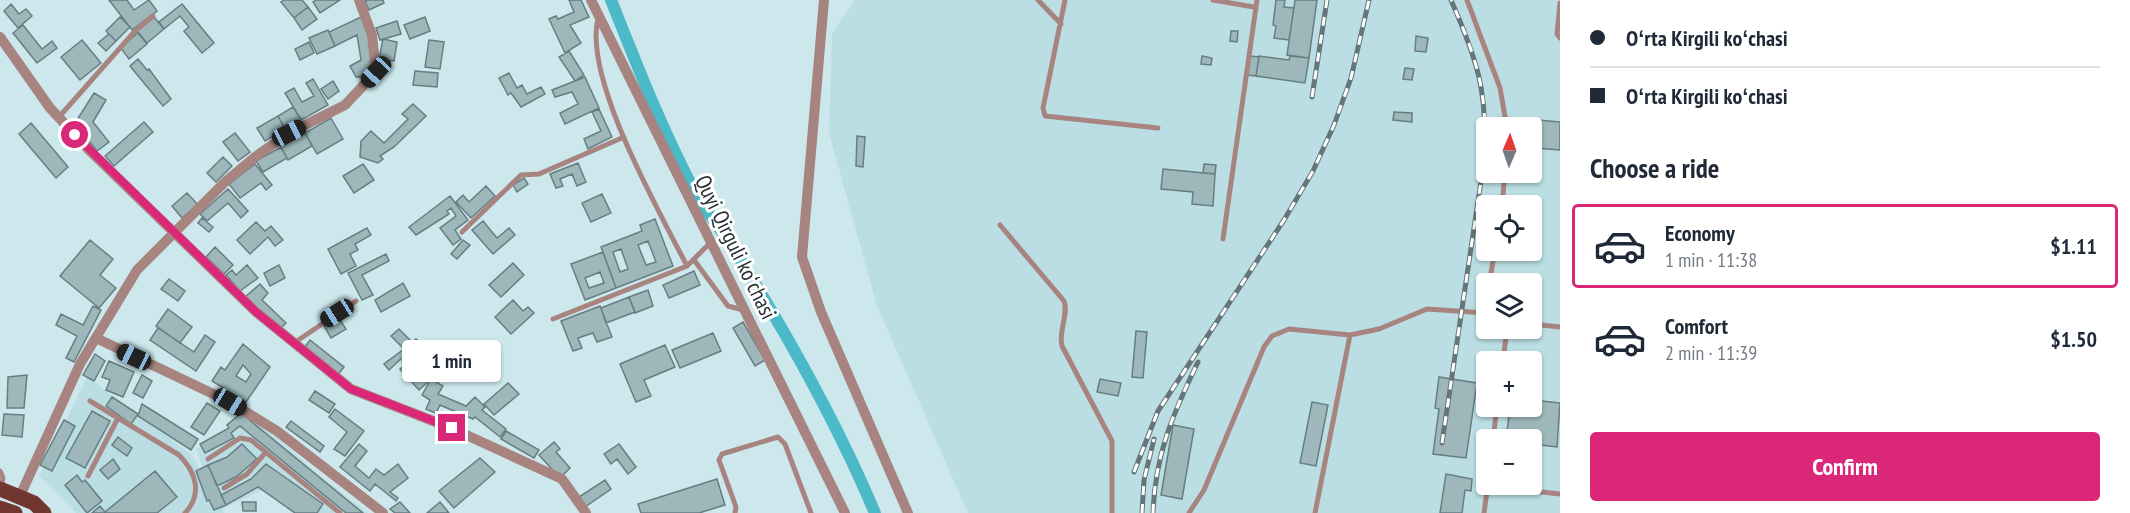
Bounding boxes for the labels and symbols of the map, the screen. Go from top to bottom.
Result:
car [357,53,395,91]
car [269,117,309,149]
north arrow [1476,117,1542,183]
route start [61,121,88,148]
street label: Quyi Qirguli koʻchasi [689,170,783,324]
car [317,296,357,330]
car [114,341,154,373]
callout: 1 min [402,341,502,383]
car [210,385,250,419]
route end [438,414,465,441]

